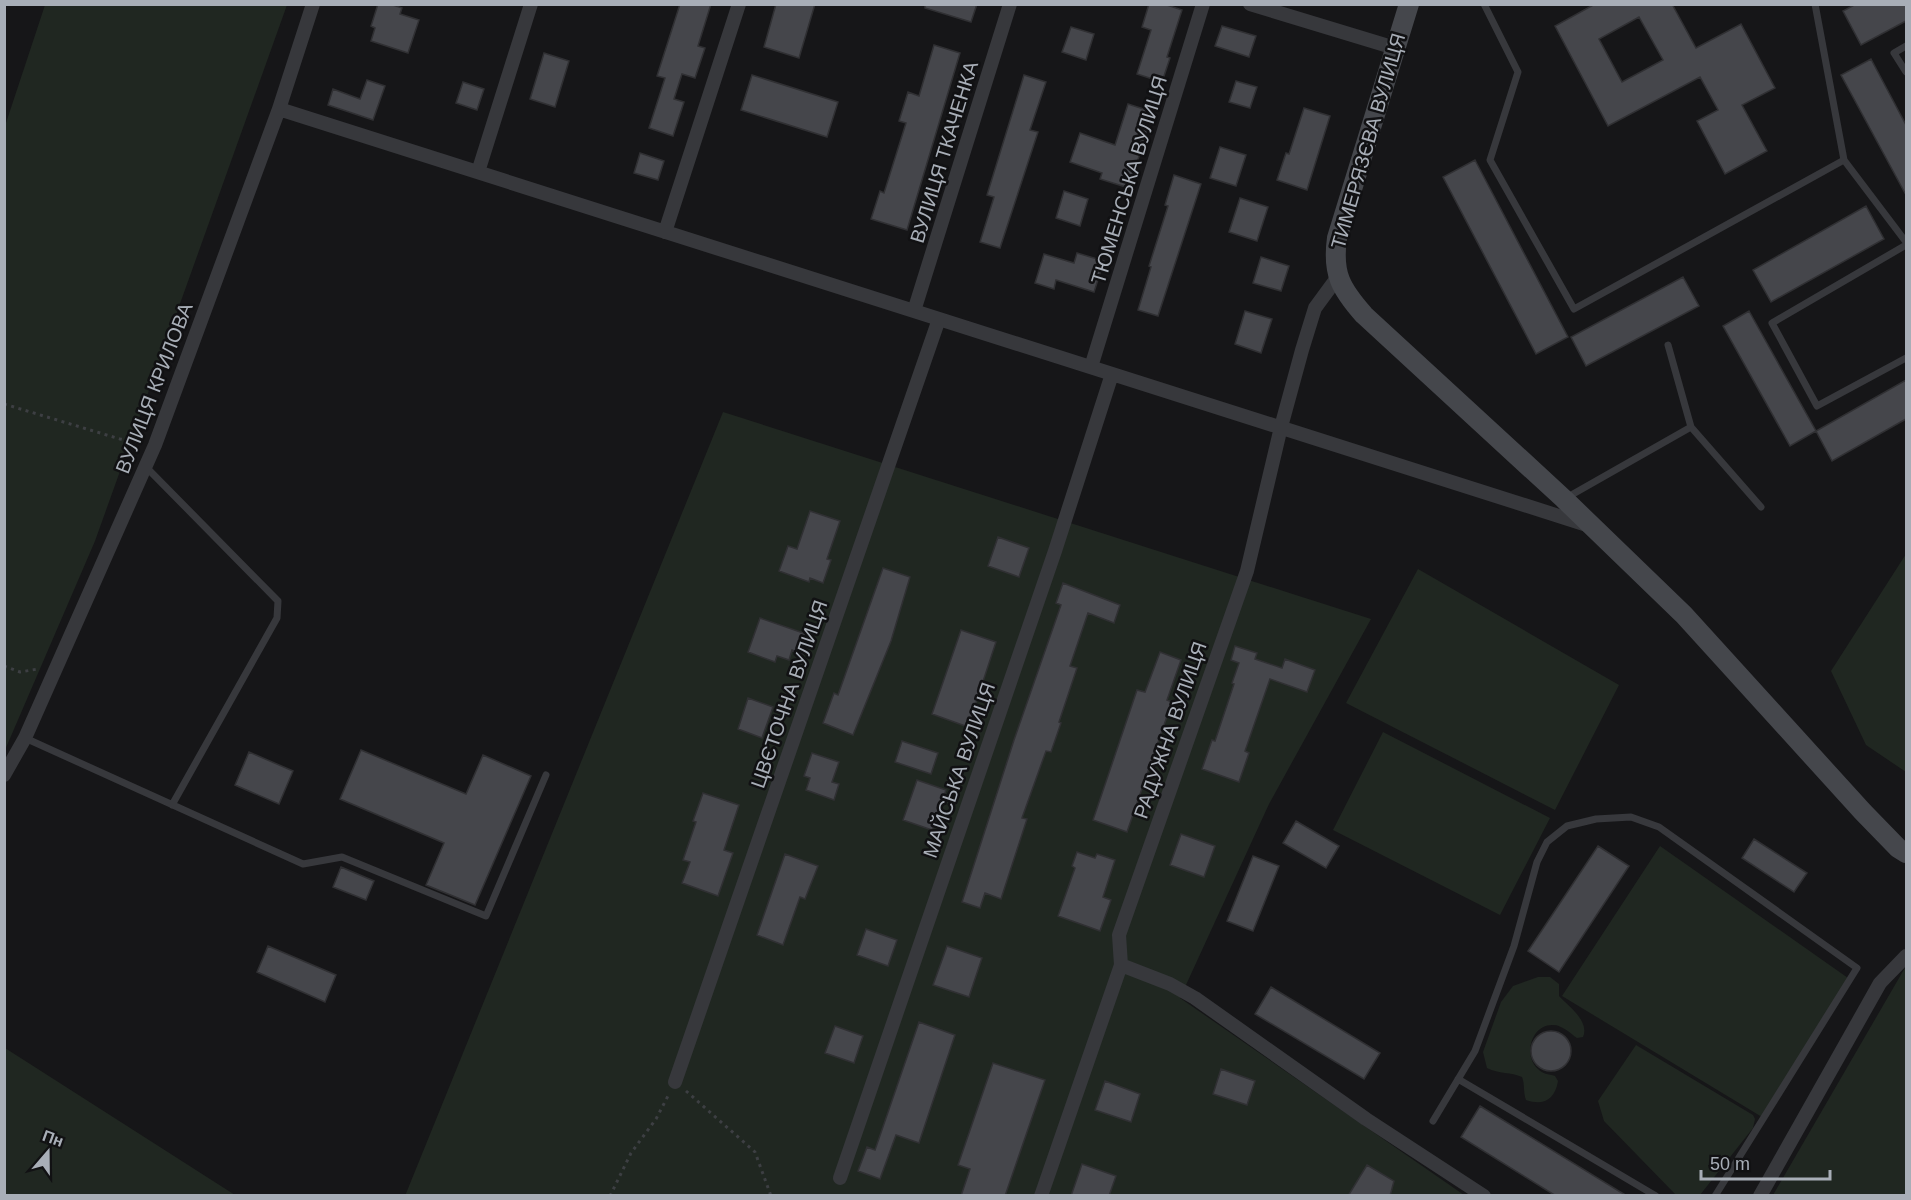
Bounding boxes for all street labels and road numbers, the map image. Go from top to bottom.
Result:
street label: ТИМЕРЯЗЄВА ВУЛИЦЯ [1327,31,1409,251]
street label: ВУЛИЦЯ ТКАЧЕНКА [906,58,982,245]
street label: ТЮМЕНСЬКА ВУЛИЦЯ [1087,73,1171,287]
street label: ВУЛИЦЯ КРИЛОВА [111,299,197,476]
street label: ЦВЄТОЧНА ВУЛИЦЯ [747,597,831,791]
street label: РАДУЖНА ВУЛИЦЯ [1129,639,1211,821]
street label: МАЙСЬКА ВУЛИЦЯ [918,679,999,861]

